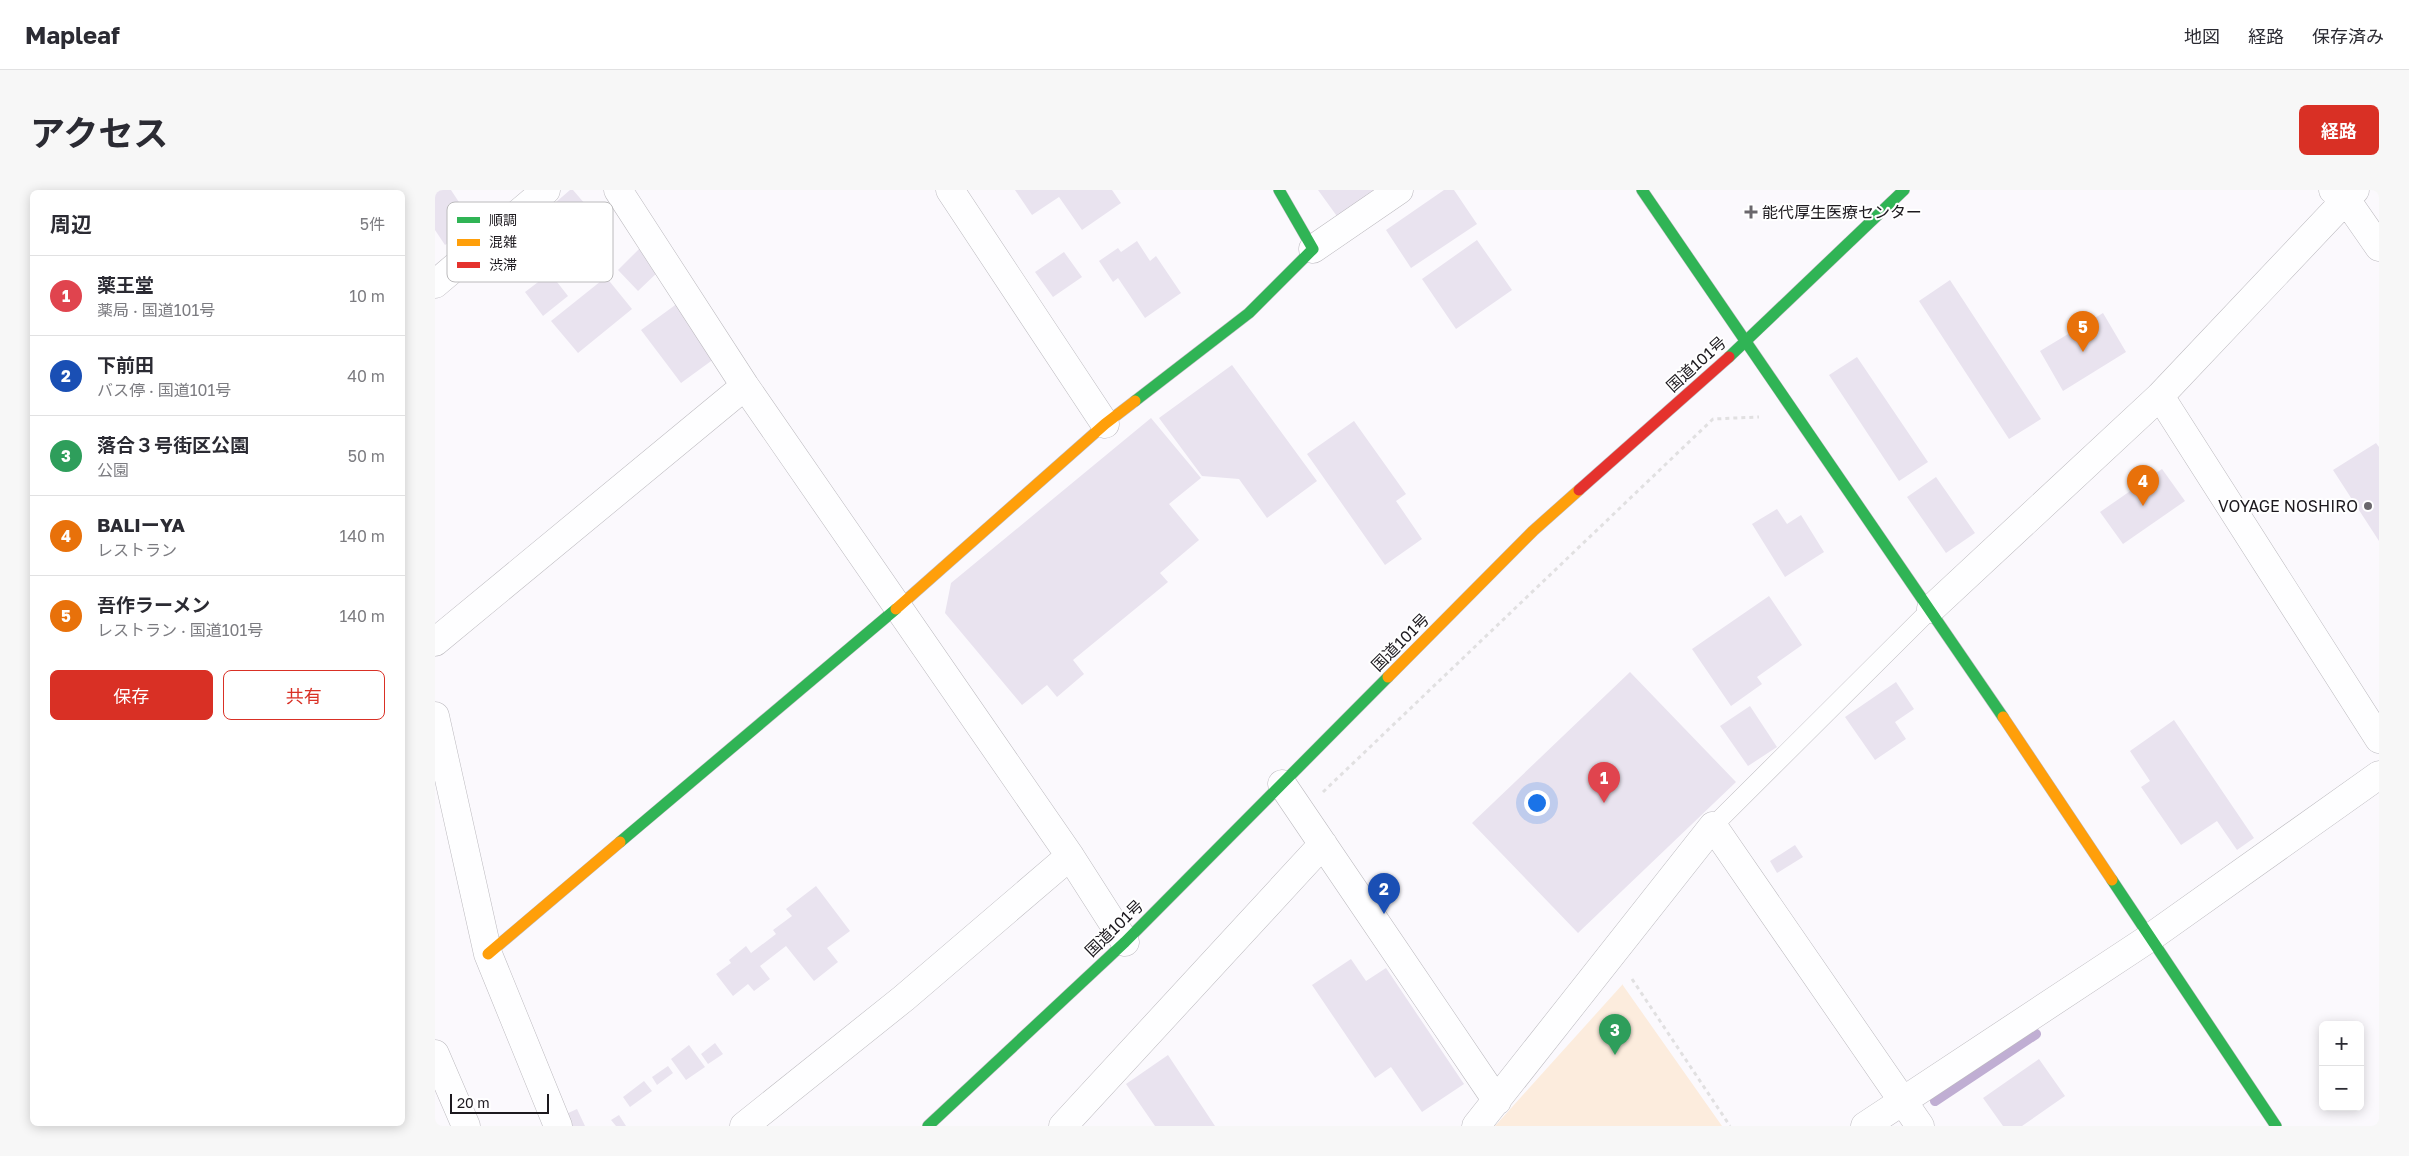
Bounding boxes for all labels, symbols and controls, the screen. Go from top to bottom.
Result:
text: Mapleaf [25,20,120,49]
text: 地図 [2184,25,2220,47]
text: 経路 [2248,25,2284,47]
text: 保存済み [2312,25,2384,47]
button: 経路 [2299,105,2379,155]
text: アクセス [30,112,168,154]
legend [447,202,613,282]
place label: 能代厚生医療センター [1762,202,1922,222]
marker: 能代厚生医療センター [1744,205,1758,219]
text: 周辺 [50,211,92,237]
text: 順調 [489,211,517,228]
text: 5件 [360,214,385,234]
text: 混雑 [489,233,517,250]
text: 渋滞 [489,256,517,273]
text: 薬王堂 [97,273,154,296]
text: 1 [62,286,70,306]
text: 10 m [349,286,385,306]
text: 薬局 · 国道101号 [97,300,215,320]
pin: 5 [2067,311,2099,352]
street label: 国道101号 [1662,332,1730,396]
text: 下前田 [97,353,154,376]
text: 2 [61,366,71,386]
text: 40 m [347,366,385,386]
text: バス停 · 国道101号 [97,380,231,400]
text: 落合３号街区公園 [97,433,249,456]
text: 3 [61,446,71,466]
text: 50 m [348,446,385,466]
text: 公園 [97,460,129,480]
pin: 4 [2127,465,2159,506]
place label: VOYAGE NOSHIRO [2218,496,2358,516]
marker: VOYAGE NOSHIRO [2362,500,2374,512]
text: BALIーYA [97,513,185,536]
text: 4 [61,526,71,546]
text: 140 m [339,526,385,546]
text: レストラン [97,540,177,560]
text: 吾作ラーメン [97,593,210,616]
text: 5 [61,606,71,626]
text: 140 m [339,606,385,626]
street label: 国道101号 [1367,609,1433,675]
text: レストラン · 国道101号 [97,620,263,640]
button: 保存 [50,670,213,720]
button: 共有 [223,670,385,720]
pin: 1 [1588,762,1620,803]
your location [1524,790,1550,816]
pin: 2 [1368,873,1400,914]
street label: 国道101号 [1081,895,1147,961]
pin: 3 [1599,1014,1631,1055]
map controls [2319,1021,2364,1111]
button: + [2319,1021,2364,1066]
button: − [2319,1066,2364,1111]
scale bar [450,1091,549,1114]
text: 20 m [457,1094,490,1111]

